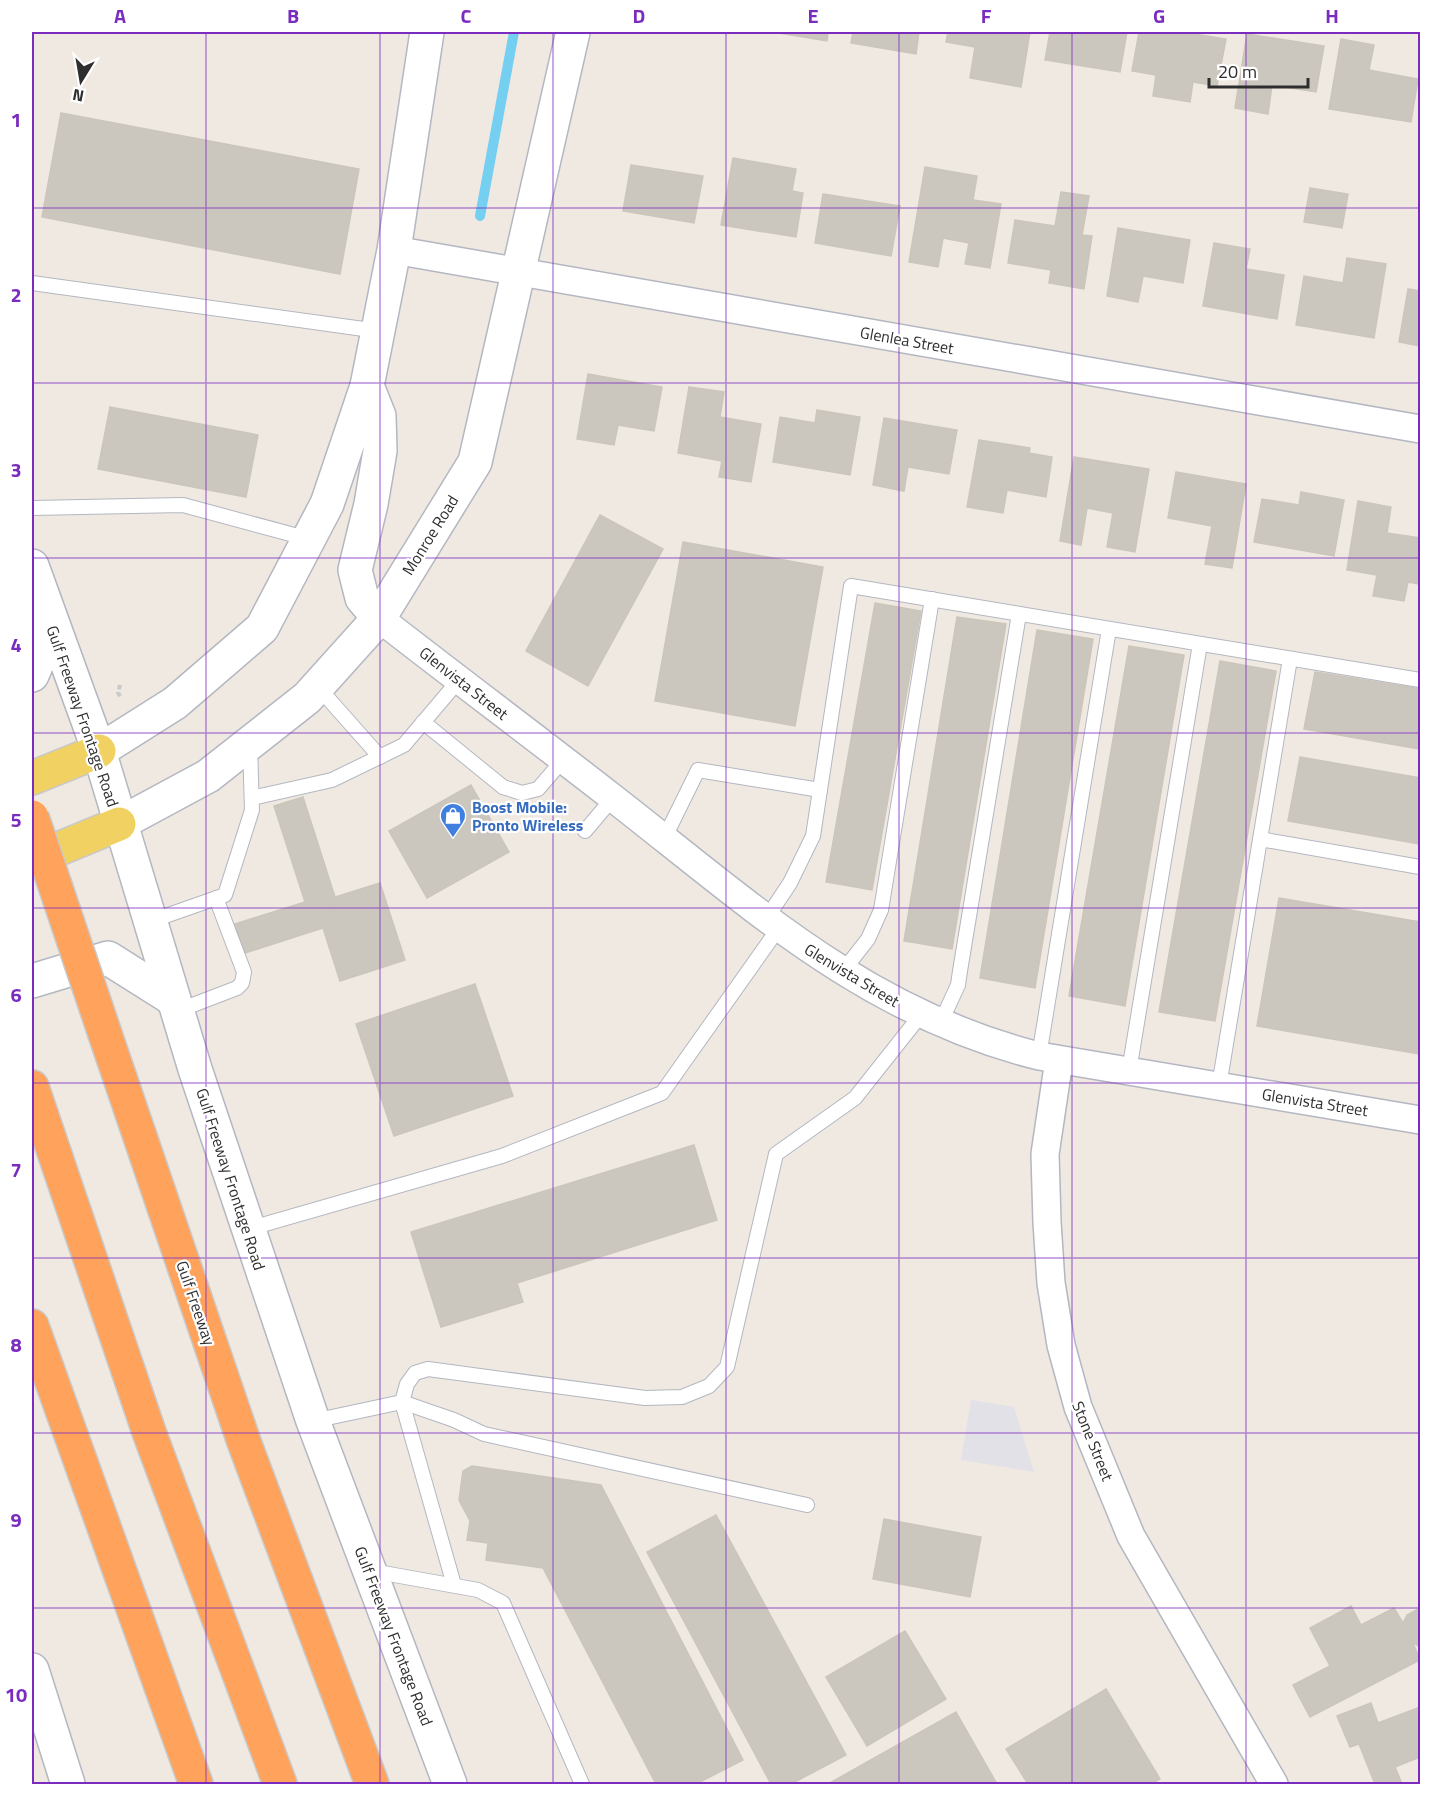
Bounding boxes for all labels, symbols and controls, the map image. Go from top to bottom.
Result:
text: A [114,0,126,31]
text: B [287,0,299,31]
text: C [461,0,472,31]
text: D [633,0,645,31]
text: E [807,0,819,31]
text: F [981,0,992,31]
text: G [1153,0,1165,31]
text: H [1325,0,1339,31]
north arrow [51,51,111,111]
scale bar [1209,51,1308,89]
text: 20 m [1218,58,1257,85]
text: N [70,83,86,109]
text: 1 [10,104,22,135]
text: 2 [10,279,22,310]
street label: Glenlea Street [858,320,956,360]
text: 3 [10,454,22,485]
street label: Monroe Road [396,490,464,580]
street label: Gulf Freeway Frontage Road [41,622,125,810]
text: 4 [10,629,22,660]
street label: Glenvista Street [414,641,514,726]
place label: Boost Mobile: Pronto Wireless [472,795,583,837]
shop icon: Boost Mobile: Pronto Wireless [438,801,468,839]
text: 5 [10,804,22,835]
street label: Glenvista Street [800,937,904,1013]
text: 6 [10,979,22,1010]
street label: Glenvista Street [1260,1082,1370,1122]
street label: Gulf Freeway Frontage Road [190,1085,272,1273]
text: 7 [10,1154,22,1185]
street label: Gulf Freeway [170,1257,222,1349]
text: 8 [10,1329,22,1360]
street label: Stone Street [1066,1398,1120,1485]
text: 9 [10,1504,22,1535]
street label: Gulf Freeway Frontage Road [349,1543,439,1729]
text: 10 [5,1679,27,1710]

